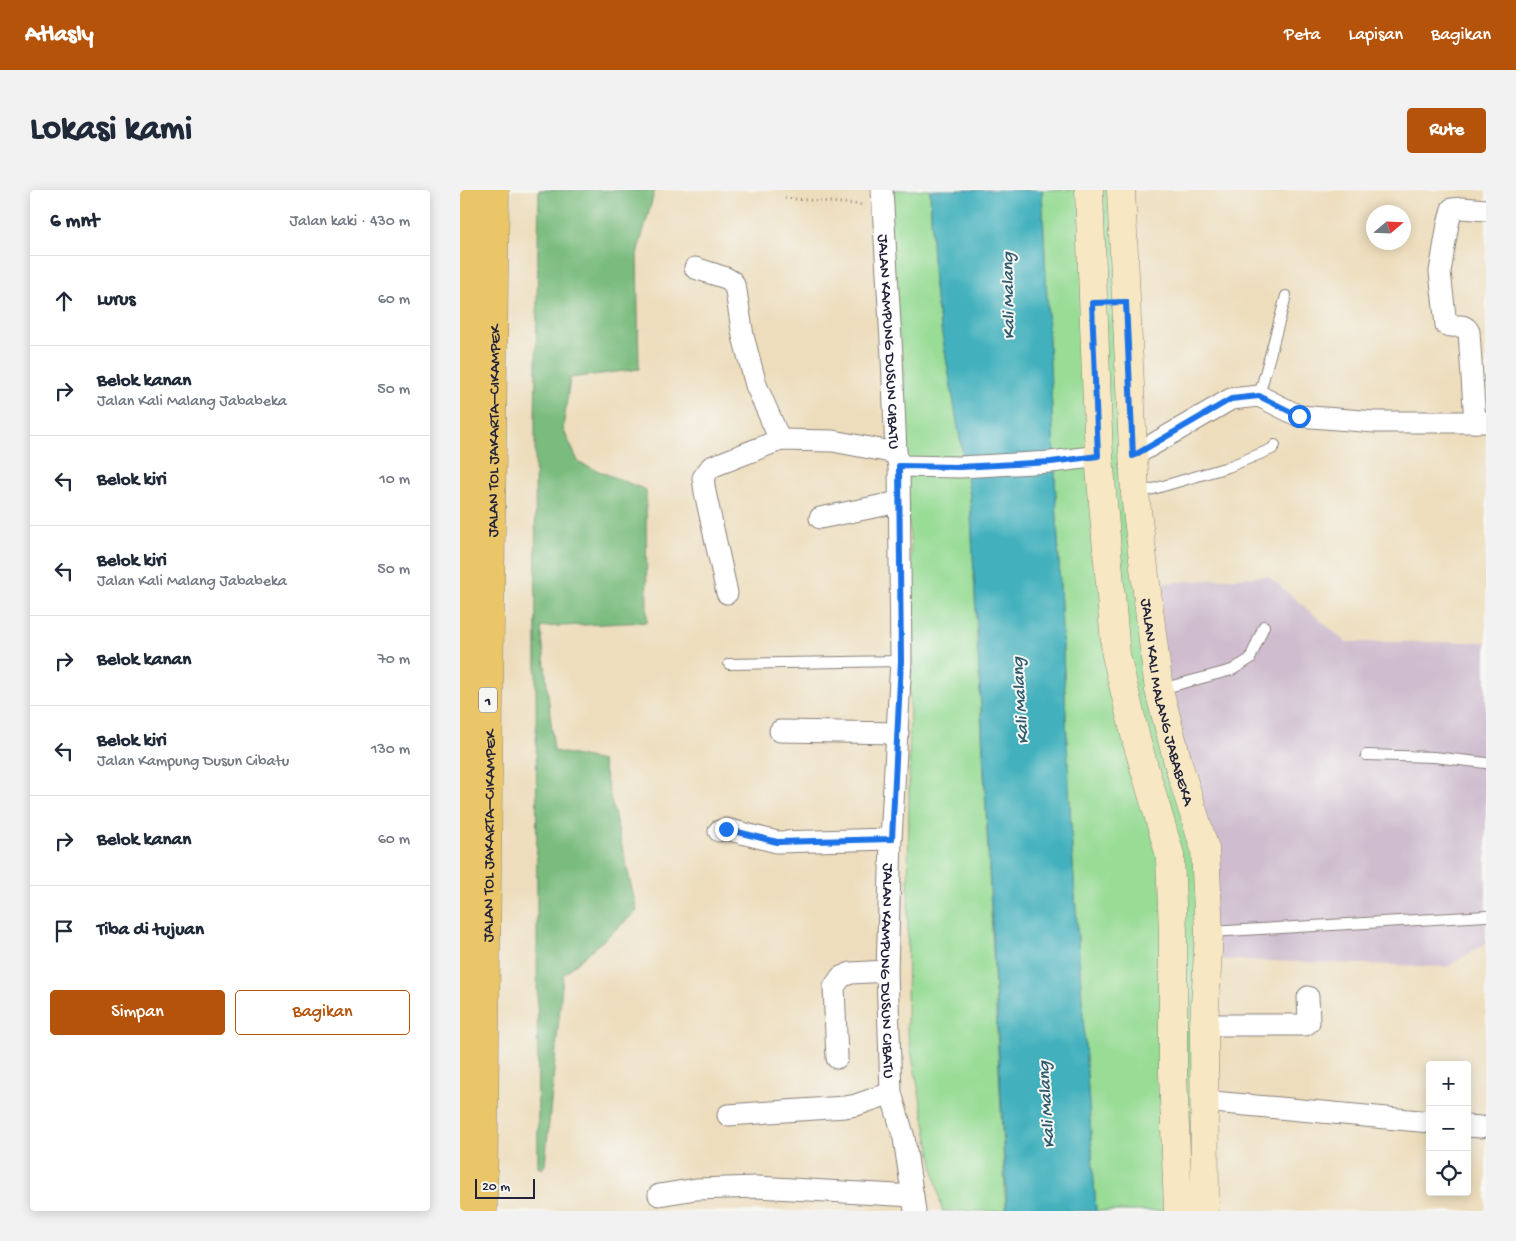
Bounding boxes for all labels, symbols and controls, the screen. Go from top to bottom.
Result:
text: Atlasly [25,21,94,50]
text: Peta [1284,25,1321,46]
text: Lapisan [1349,25,1403,46]
text: Bagikan [1431,25,1491,46]
button: Rute [1407,108,1486,153]
text: Lokasi kami [30,110,192,151]
north arrow [1366,205,1411,250]
text: 6 mnt [50,210,99,235]
text: Jalan kaki · 430 m [290,213,410,232]
street label: JALAN KAMPUNG DUSUN CIBATU [872,234,902,450]
water label: Kali Malang [998,250,1021,340]
icon: ahead [50,287,78,315]
text: Lurus [97,289,136,312]
text: 60 m [378,291,410,310]
street label: JALAN TOL JAKARTA–CIKAMPEK [485,323,506,537]
text: Belok kanan [97,370,191,393]
icon: right [50,377,78,405]
text: 50 m [377,381,410,400]
text: Jalan Kali Malang Jababeka [97,393,287,412]
route start [1288,405,1311,428]
icon: left [50,467,78,495]
text: Belok kiri [97,469,167,492]
text: 10 m [379,471,410,490]
text: Belok kiri [97,550,167,573]
icon: left [50,557,78,585]
text: 50 m [377,561,410,580]
text: Jalan Kali Malang Jababeka [97,573,287,592]
street label: JALAN KALI MALANG JABABEKA [1135,597,1197,810]
icon: right [50,647,78,675]
text: Belok kanan [97,649,191,672]
text: 70 m [377,651,410,670]
water label: Kali Malang [1008,655,1035,745]
road number: 1 [479,688,497,712]
street label: JALAN TOL JAKARTA–CIKAMPEK [480,728,502,942]
text: Belok kiri [97,730,167,753]
icon: left [50,737,78,765]
text: 130 m [371,741,410,760]
text: Jalan Kampung Dusun Cibatu [97,753,289,772]
route end [715,818,738,841]
icon: right [50,827,78,855]
text: Belok kanan [97,829,191,852]
text: 60 m [378,831,410,850]
street label: JALAN KAMPUNG DUSUN CIBATU [874,863,897,1079]
icon: arrive [50,917,78,945]
text: Tiba di tujuan [97,919,204,942]
button: Simpan [50,990,225,1035]
button: Bagikan [235,990,410,1035]
water label: Kali Malang [1034,1059,1061,1149]
map controls [1426,1061,1471,1196]
button: + [1426,1061,1471,1106]
button: − [1426,1106,1471,1151]
button: locate [1426,1151,1471,1196]
scale bar [475,1176,535,1199]
text: 20 m [482,1179,510,1196]

